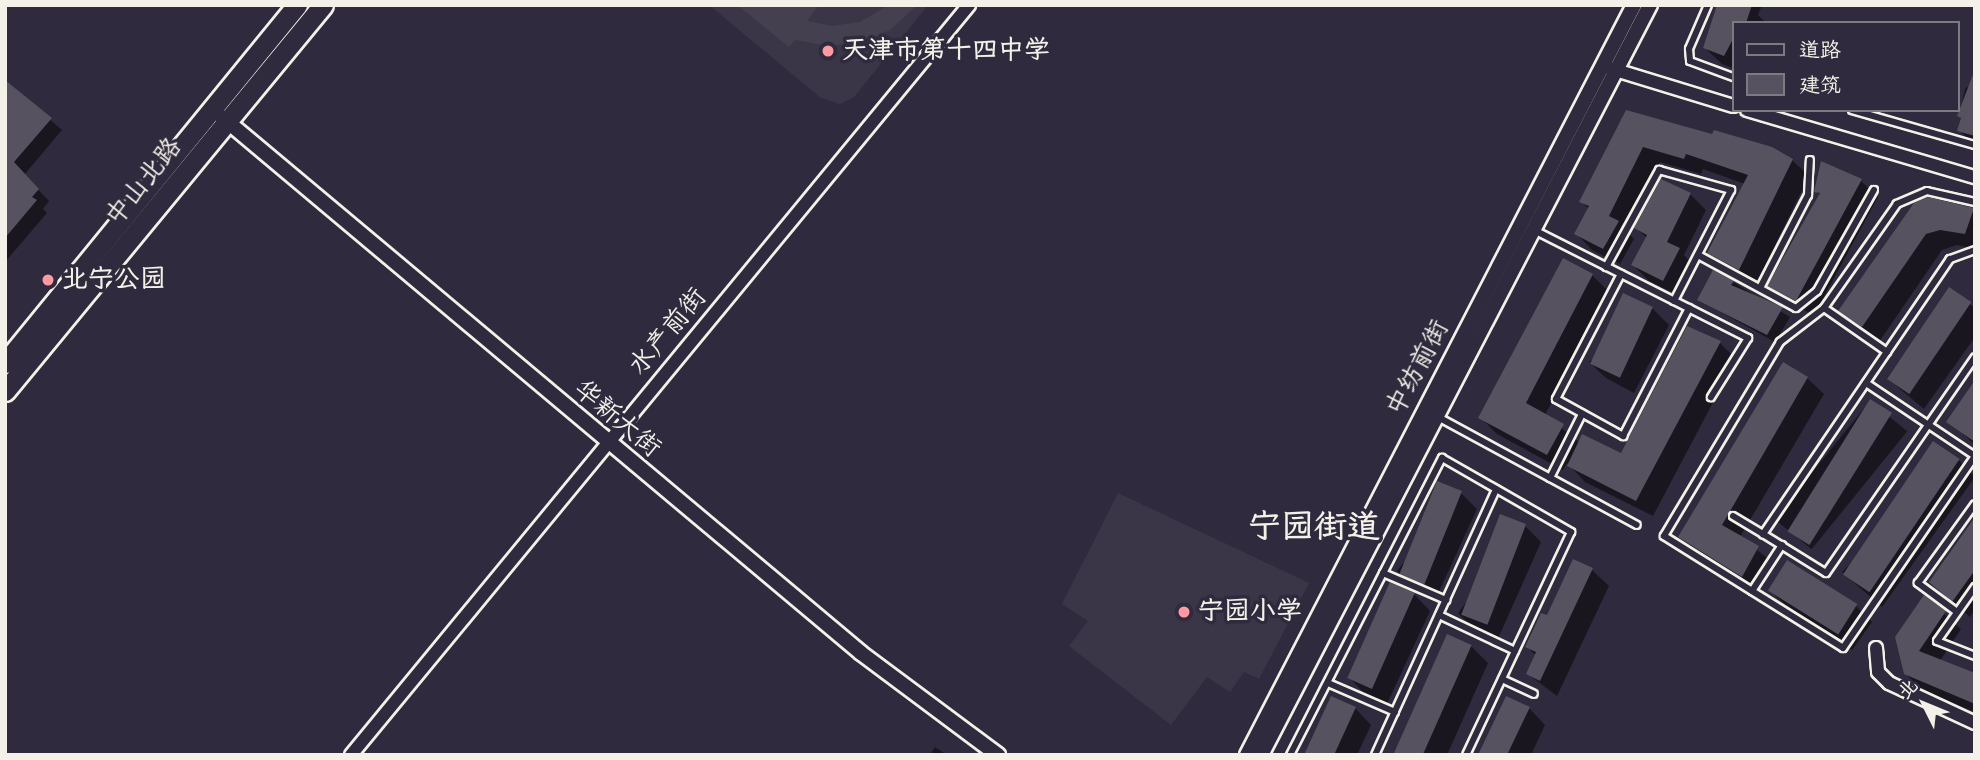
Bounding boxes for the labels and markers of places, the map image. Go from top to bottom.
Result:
place label: 天津市第十四中学 [842,35,1050,67]
marker: 天津市第十四中学 [820,43,836,59]
place label: 北宁公园 [62,264,166,296]
marker: 北宁公园 [40,272,56,288]
place label: 宁园小学 [1198,596,1302,628]
marker: 宁园小学 [1176,604,1192,620]

